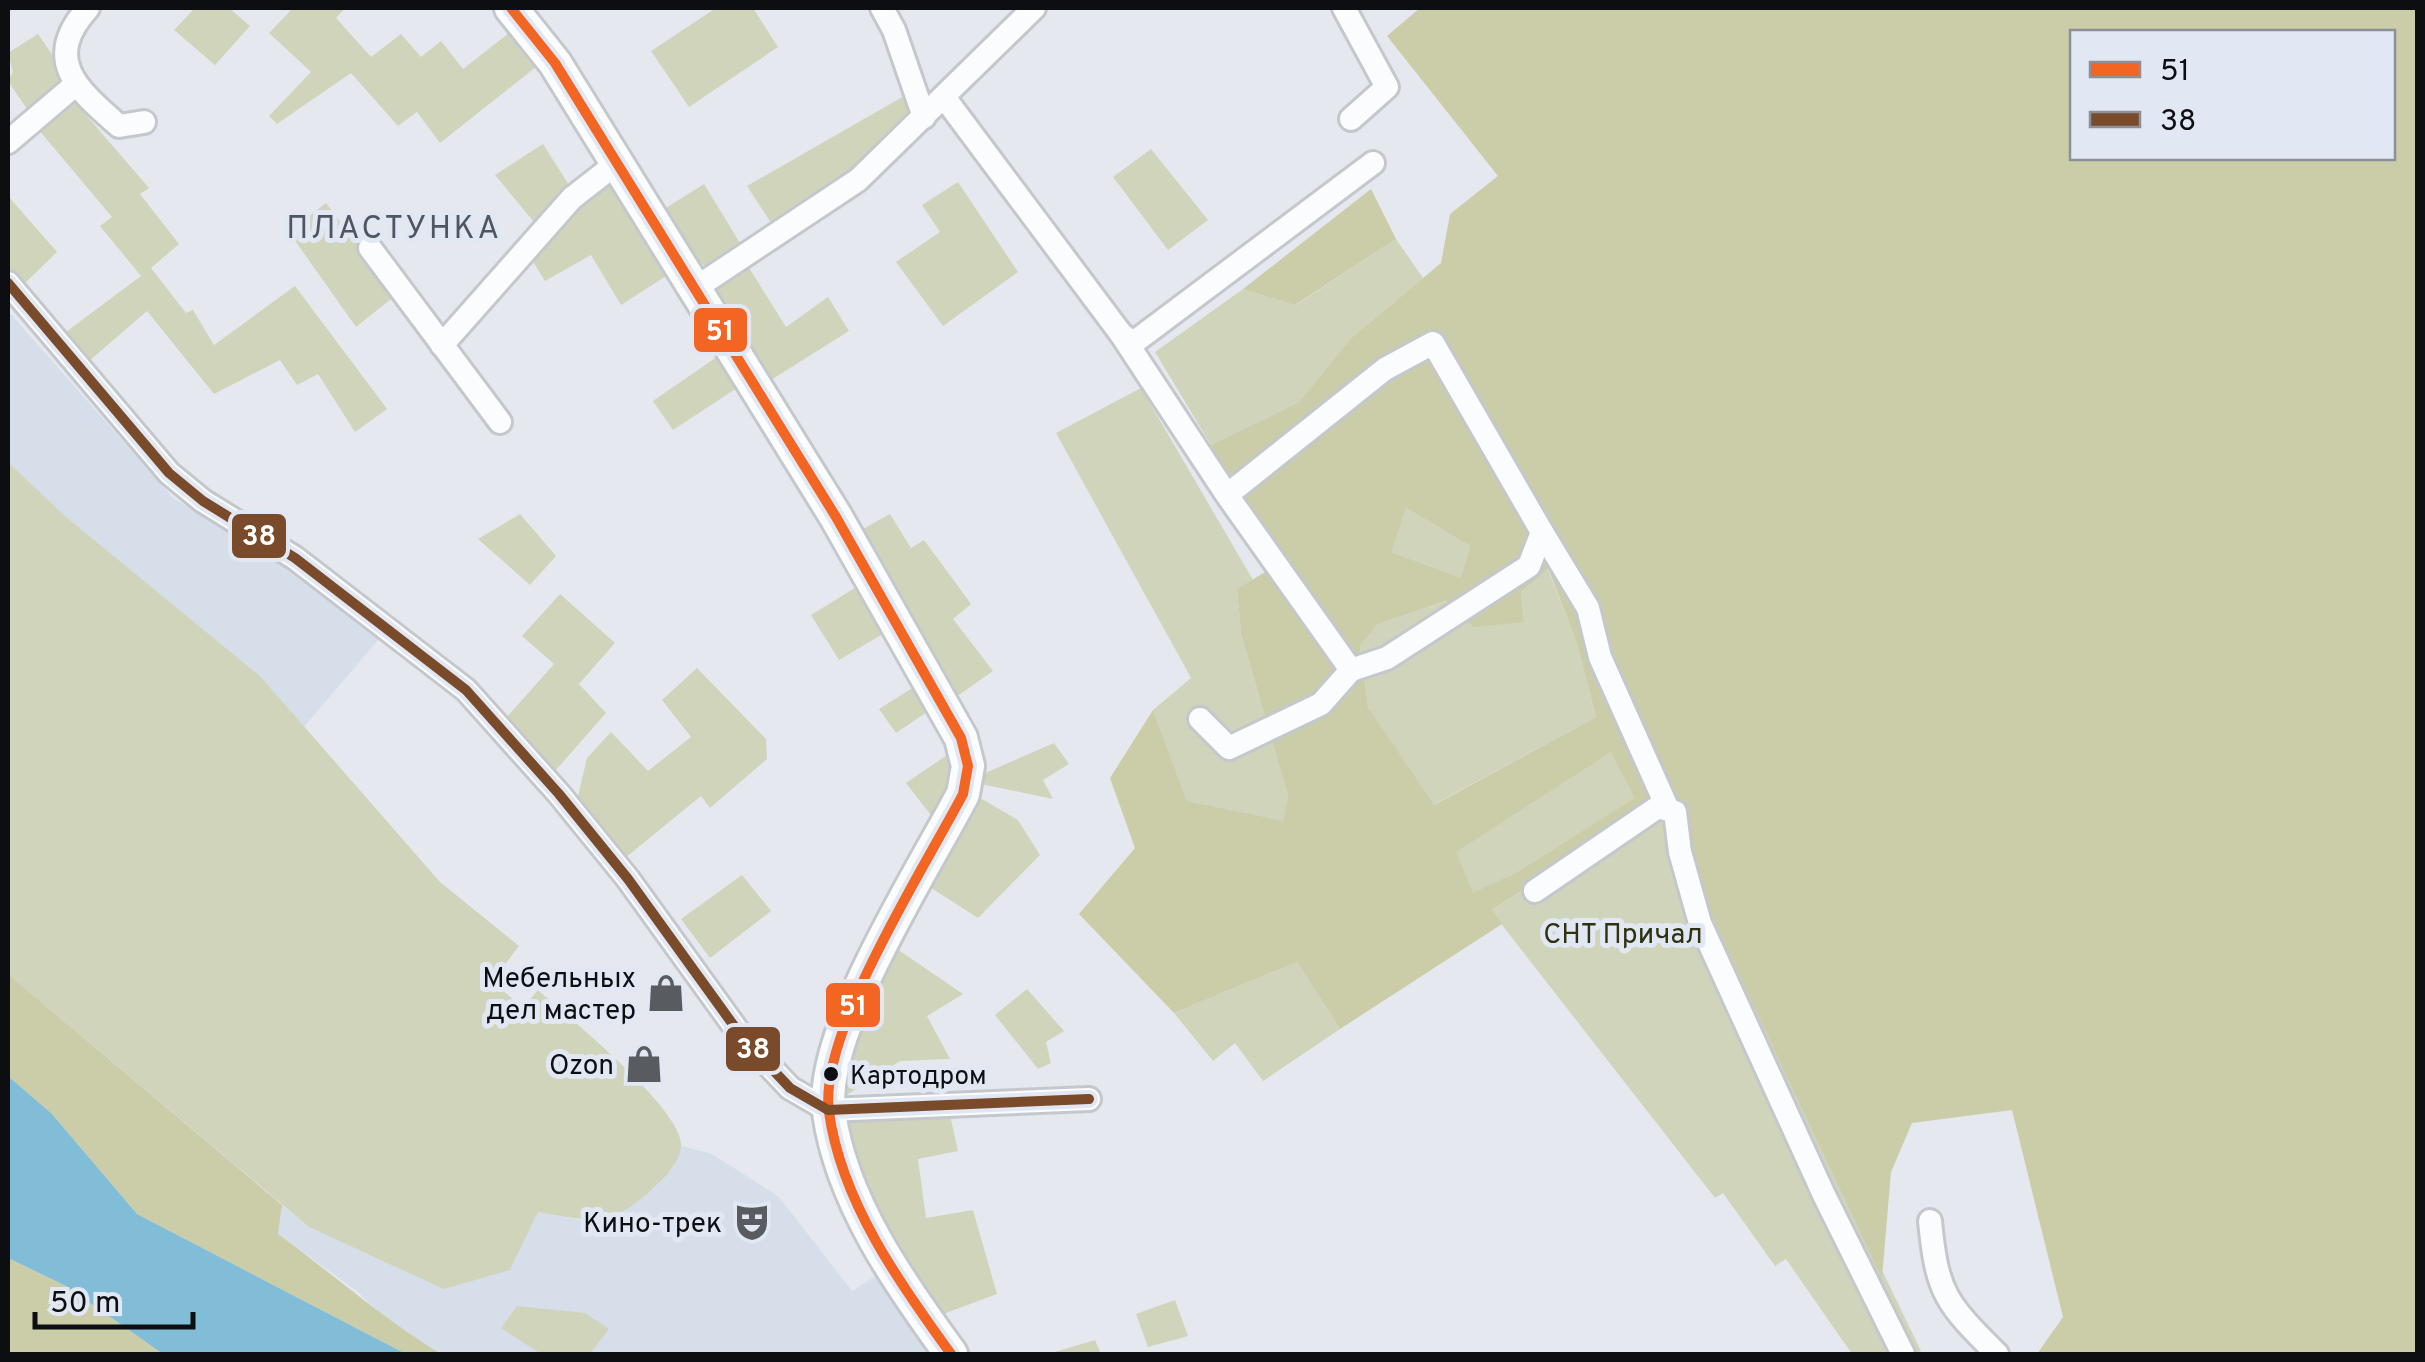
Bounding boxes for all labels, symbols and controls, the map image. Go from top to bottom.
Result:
legend [2070,30,2395,160]
text: 51 [2160,54,2190,91]
text: 38 [2160,104,2196,141]
district label: ПЛАСТУНКА [286,210,502,250]
line badge: 51 [692,306,749,354]
text: 51 [706,315,734,351]
line badge: 38 [230,512,288,560]
text: 38 [242,520,276,556]
park label: СНТ Причал [1543,918,1703,954]
place label: Мебельных дел мастер [482,962,636,1030]
shop icon: Мебельных дел мастер [645,972,687,1014]
line badge: 51 [824,981,882,1029]
text: 51 [839,990,867,1026]
line badge: 38 [724,1025,782,1073]
text: 38 [736,1033,770,1069]
shop icon: Ozon [623,1043,665,1085]
place label: Ozon [549,1049,614,1085]
place label: Картодром [850,1061,987,1094]
marker: Картодром [821,1064,841,1084]
theatre icon: Кино-трек [731,1201,773,1243]
place label: Кино-трек [583,1207,722,1243]
scale bar [35,1267,192,1329]
text: 50 m [50,1286,120,1323]

